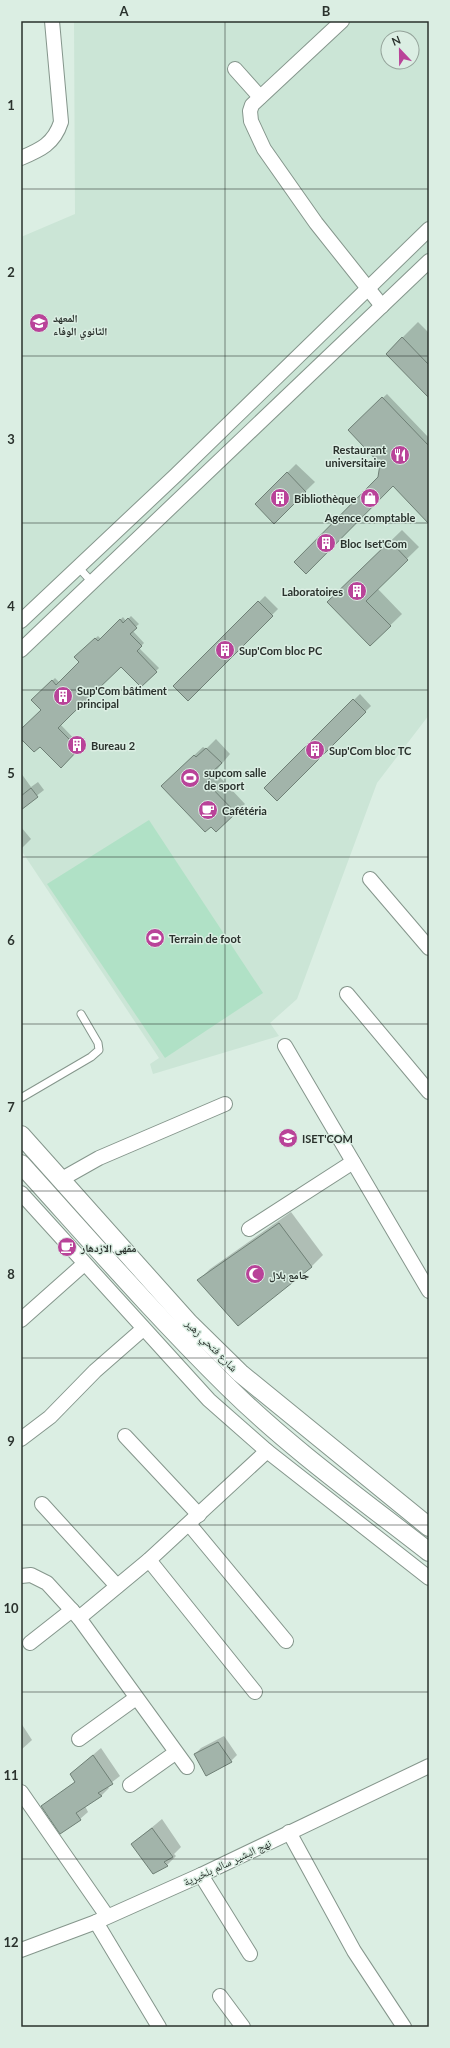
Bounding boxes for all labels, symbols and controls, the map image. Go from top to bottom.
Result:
text: A [118,3,129,19]
text: B [322,3,331,19]
north arrow [380,30,420,70]
text: N [390,33,402,48]
text: 1 [7,97,15,113]
text: 2 [7,264,15,280]
place label: المعهد الثانوي الوفاء [53,311,107,339]
school or university icon: المعهد الثانوي الوفاء [28,312,50,334]
text: 3 [7,431,15,447]
place label: Restaurant universitaire [325,443,387,469]
restaurant icon: Restaurant universitaire [389,444,411,466]
building icon: Bibliothèque [269,487,291,509]
shop icon: Agence comptable [359,487,381,509]
place label: Bibliothèque [294,492,357,505]
place label: Agence comptable [324,511,415,524]
building icon: Bloc Iset'Com [315,532,337,554]
place label: Bloc Iset'Com [340,537,407,550]
building icon: Laboratoires [346,580,368,602]
place label: Laboratoires [282,585,343,598]
text: 4 [7,598,15,614]
building icon: Sup'Com bloc PC [214,639,236,661]
place label: Sup'Com bloc PC [239,644,323,657]
place label: Sup'Com bâtiment principal [77,684,168,710]
building icon: Sup'Com bâtiment principal [52,685,74,707]
building icon: Bureau 2 [66,734,88,756]
place label: Bureau 2 [91,739,135,752]
building icon: Sup'Com bloc TC [304,739,326,761]
place label: Sup'Com bloc TC [329,744,412,757]
text: 5 [7,765,15,781]
place label: supcom salle de sport [204,766,267,792]
sports icon: supcom salle de sport [179,767,201,789]
cafe icon: Cafétéria [197,799,219,821]
place label: Cafétéria [222,804,267,817]
sports icon: Terrain de foot [144,927,166,949]
text: 6 [7,932,15,948]
place label: Terrain de foot [169,932,242,945]
text: 7 [7,1099,15,1115]
school or university icon: ISET'COM [277,1127,299,1149]
place label: ISET'COM [302,1132,353,1145]
cafe icon: مقهى الازدهار [56,1236,78,1258]
place label: مقهى الازدهار [80,1241,136,1256]
mosque icon: جامع بلال [244,1263,266,1285]
text: 8 [7,1266,15,1282]
place label: جامع بلال [269,1268,309,1283]
street label: شارع فتحي زهير [181,1316,241,1376]
text: 9 [7,1433,15,1449]
text: 10 [3,1600,19,1616]
text: 11 [3,1767,19,1783]
street label: نهج البشير سالم بلخيرية [181,1836,274,1890]
text: 12 [3,1934,19,1950]

